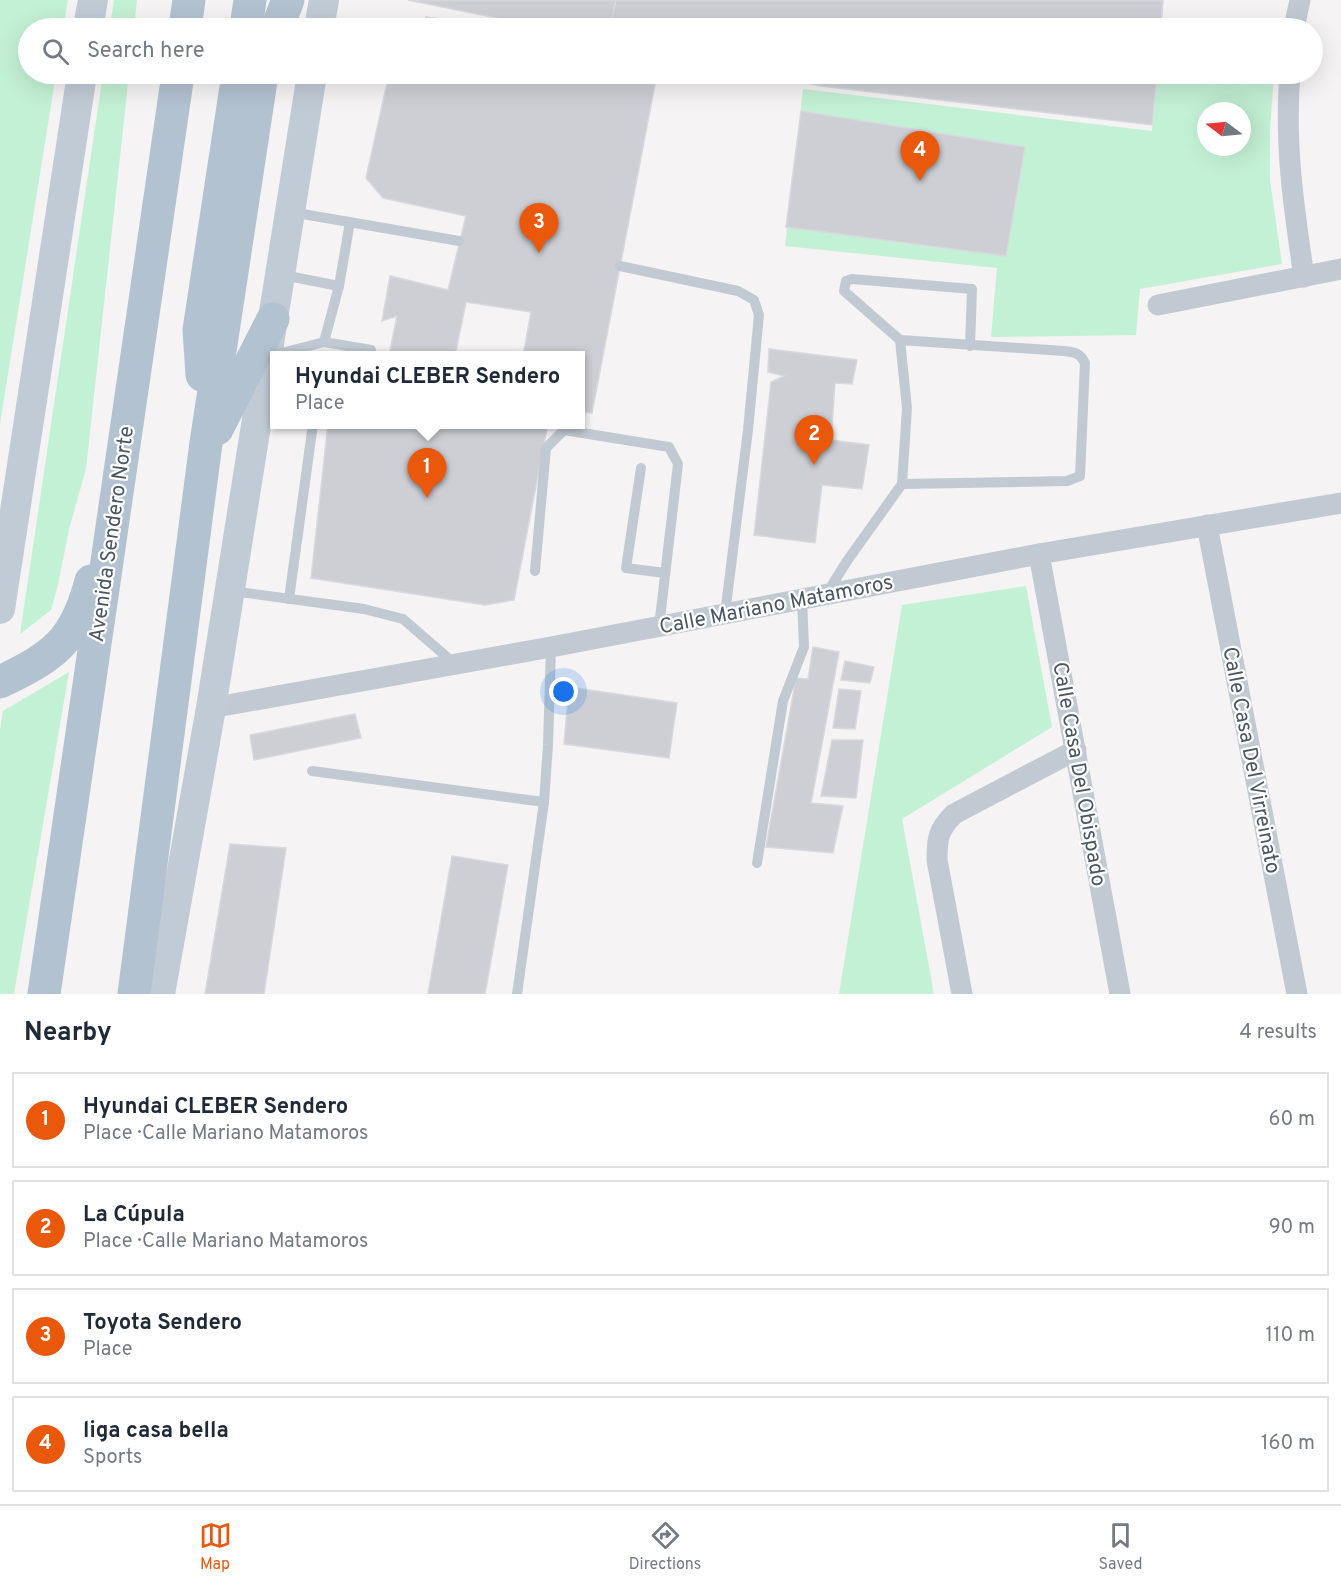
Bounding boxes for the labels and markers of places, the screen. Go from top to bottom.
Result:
pin: 4 [900,132,940,181]
pin: 3 [520,204,558,253]
pin: 2 [794,416,834,465]
pin: 1 [408,448,446,498]

